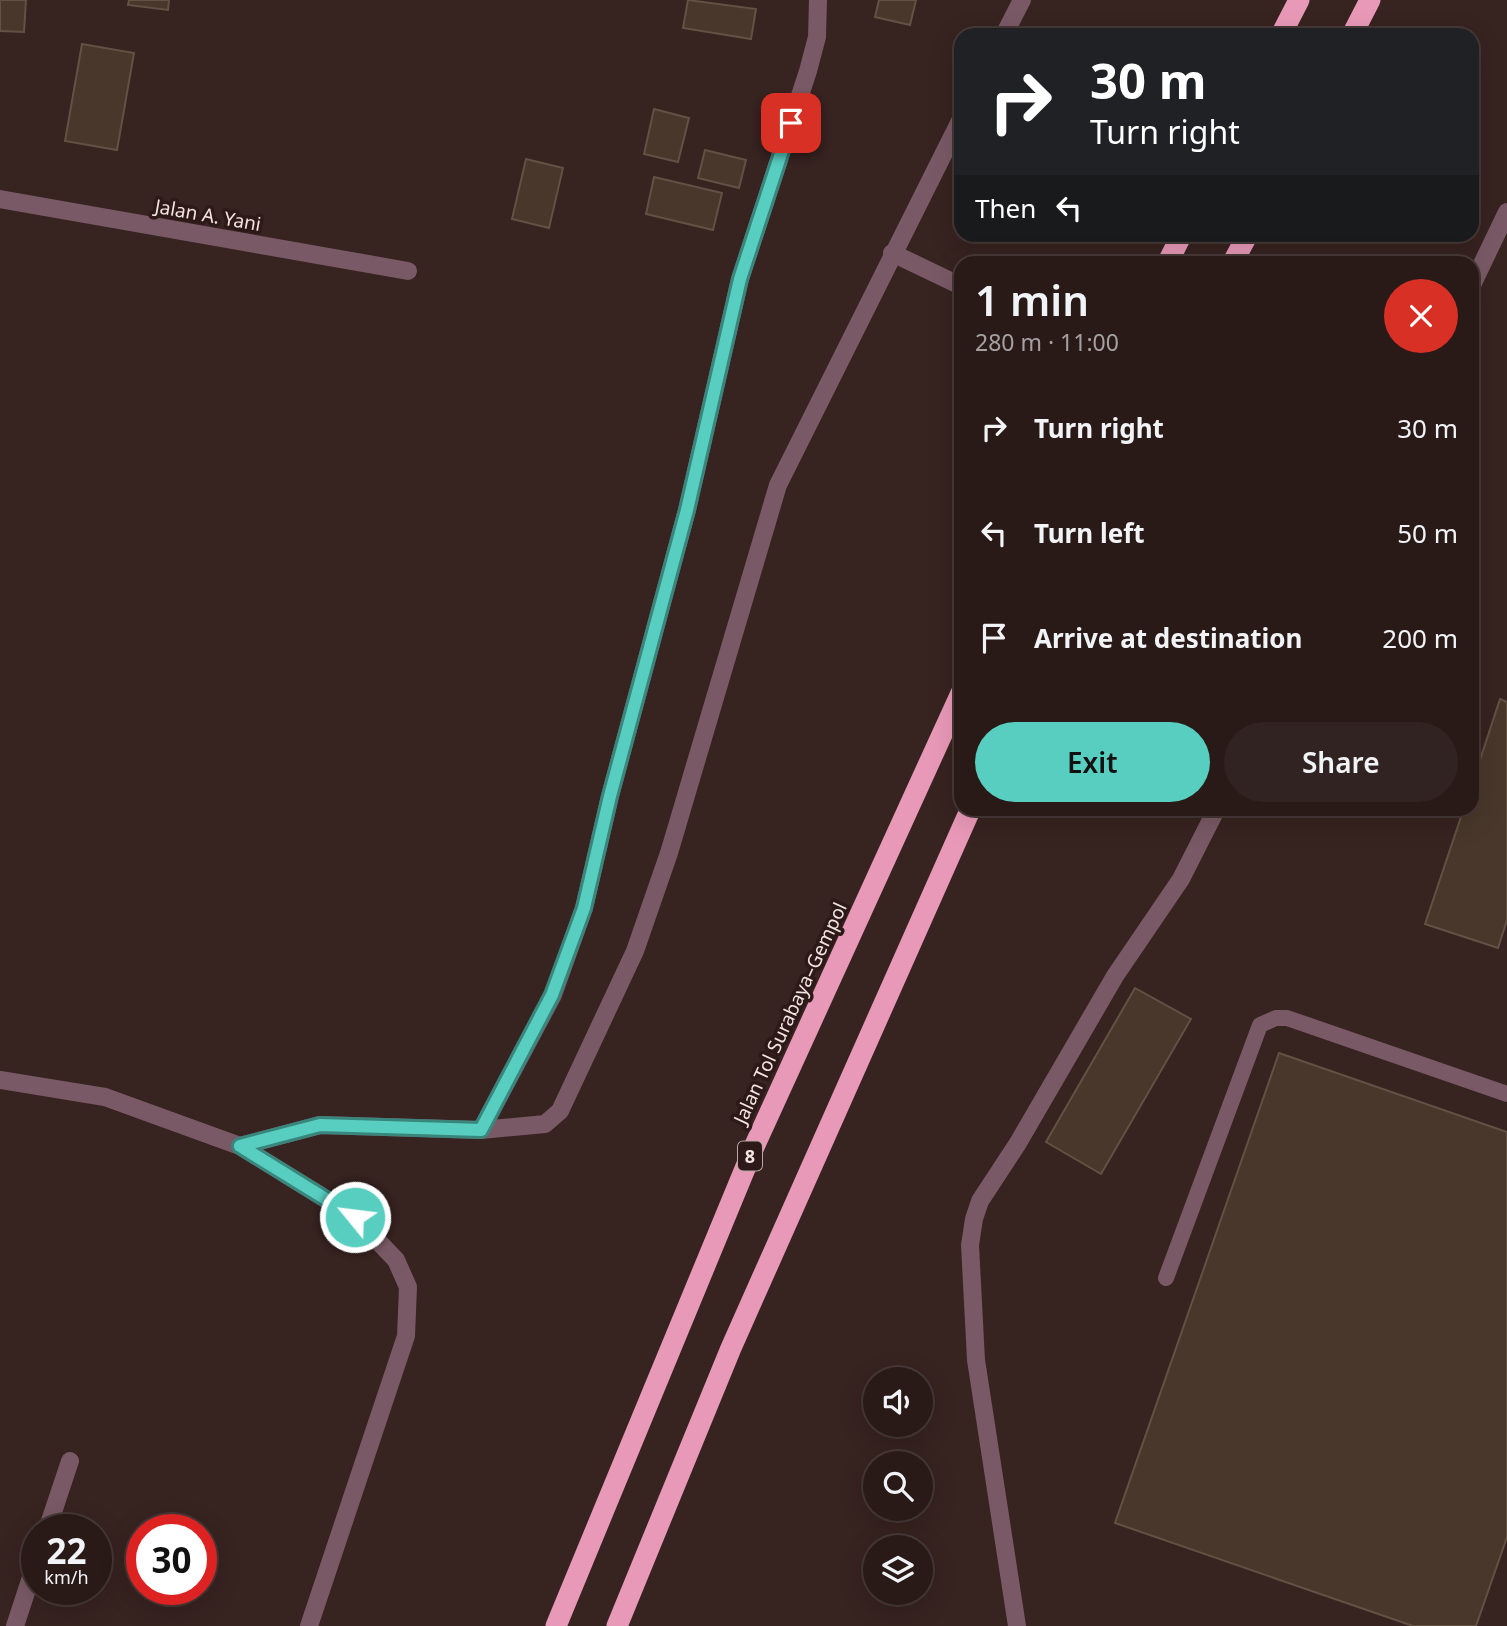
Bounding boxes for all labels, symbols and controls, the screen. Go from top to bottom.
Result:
text: 30 m [1090,47,1207,113]
icon: right [975,56,1066,147]
pin [761,93,821,153]
icon: arrive [772,104,810,142]
text: Turn right [1090,110,1240,153]
icon: left [1050,189,1088,227]
text: Then [975,190,1036,226]
street label: Jalan A. Yani [151,193,263,237]
text: 1 min [975,271,1089,328]
button: close [1384,279,1458,353]
text: 280 m · 11:00 [975,326,1119,358]
icon: right [975,409,1013,447]
text: Turn right [1034,410,1164,446]
text: 30 m [1397,410,1458,446]
icon: left [975,514,1013,552]
text: Turn left [1034,515,1145,551]
text: 50 m [1397,515,1458,551]
icon: arrive [975,619,1013,657]
text: Arrive at destination [1034,620,1303,656]
text: 200 m [1382,620,1458,656]
button: Exit [975,722,1210,802]
button: Share [1224,722,1458,802]
street label: Jalan Tol Surabaya–Gempol [726,898,853,1130]
road number: 8 [738,1142,762,1170]
position arrow [318,1180,392,1254]
map controls [863,1367,933,1605]
button: sound [863,1367,933,1437]
button: search [863,1451,933,1521]
speed limit sign: 30 [126,1514,217,1605]
text: 22 [46,1527,87,1574]
button: layers [863,1535,933,1605]
text: km/h [44,1565,89,1589]

